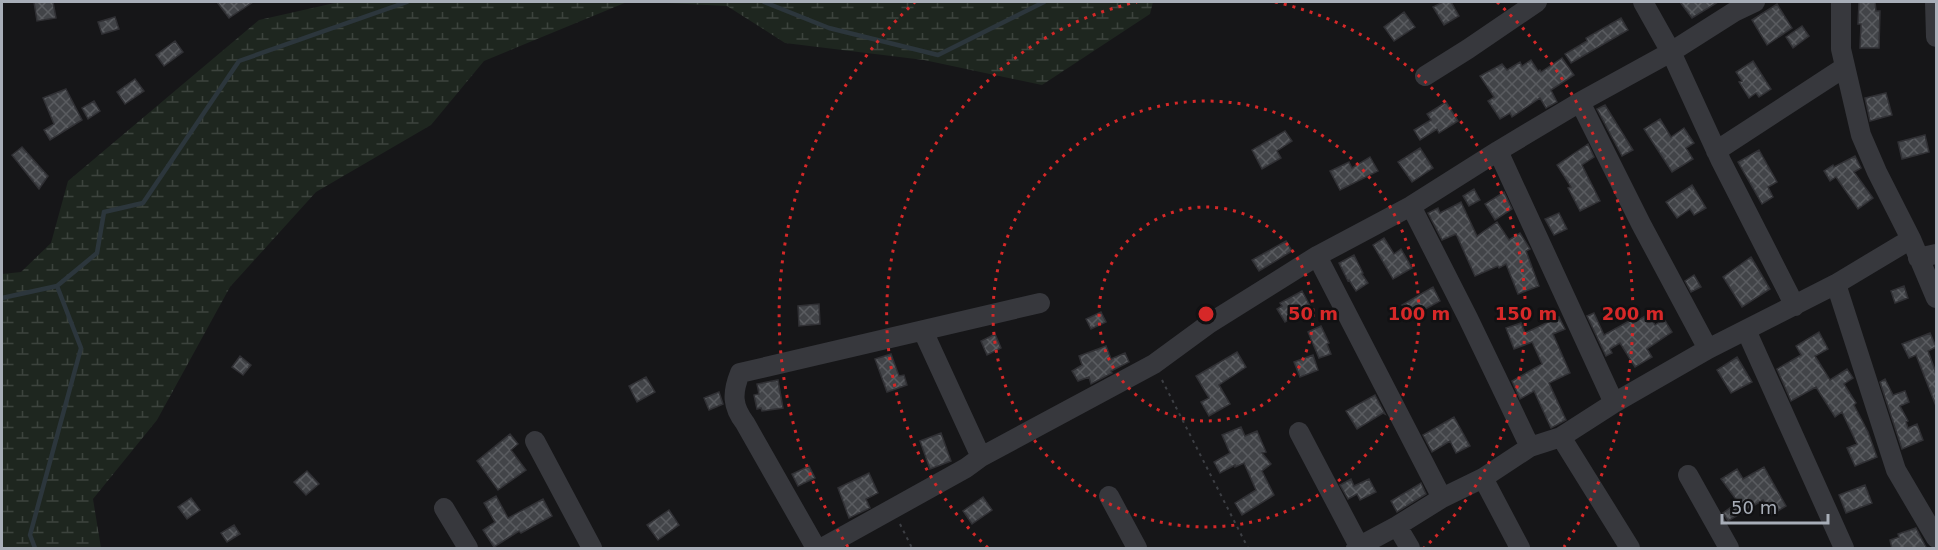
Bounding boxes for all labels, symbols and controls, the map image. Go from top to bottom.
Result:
text: 50 m [1288,303,1338,324]
text: 100 m [1388,303,1450,324]
text: 150 m [1495,303,1557,324]
text: 200 m [1602,303,1664,324]
centre of rings [1196,304,1216,324]
scale bar [1722,487,1828,525]
text: 50 m [1731,497,1777,518]

